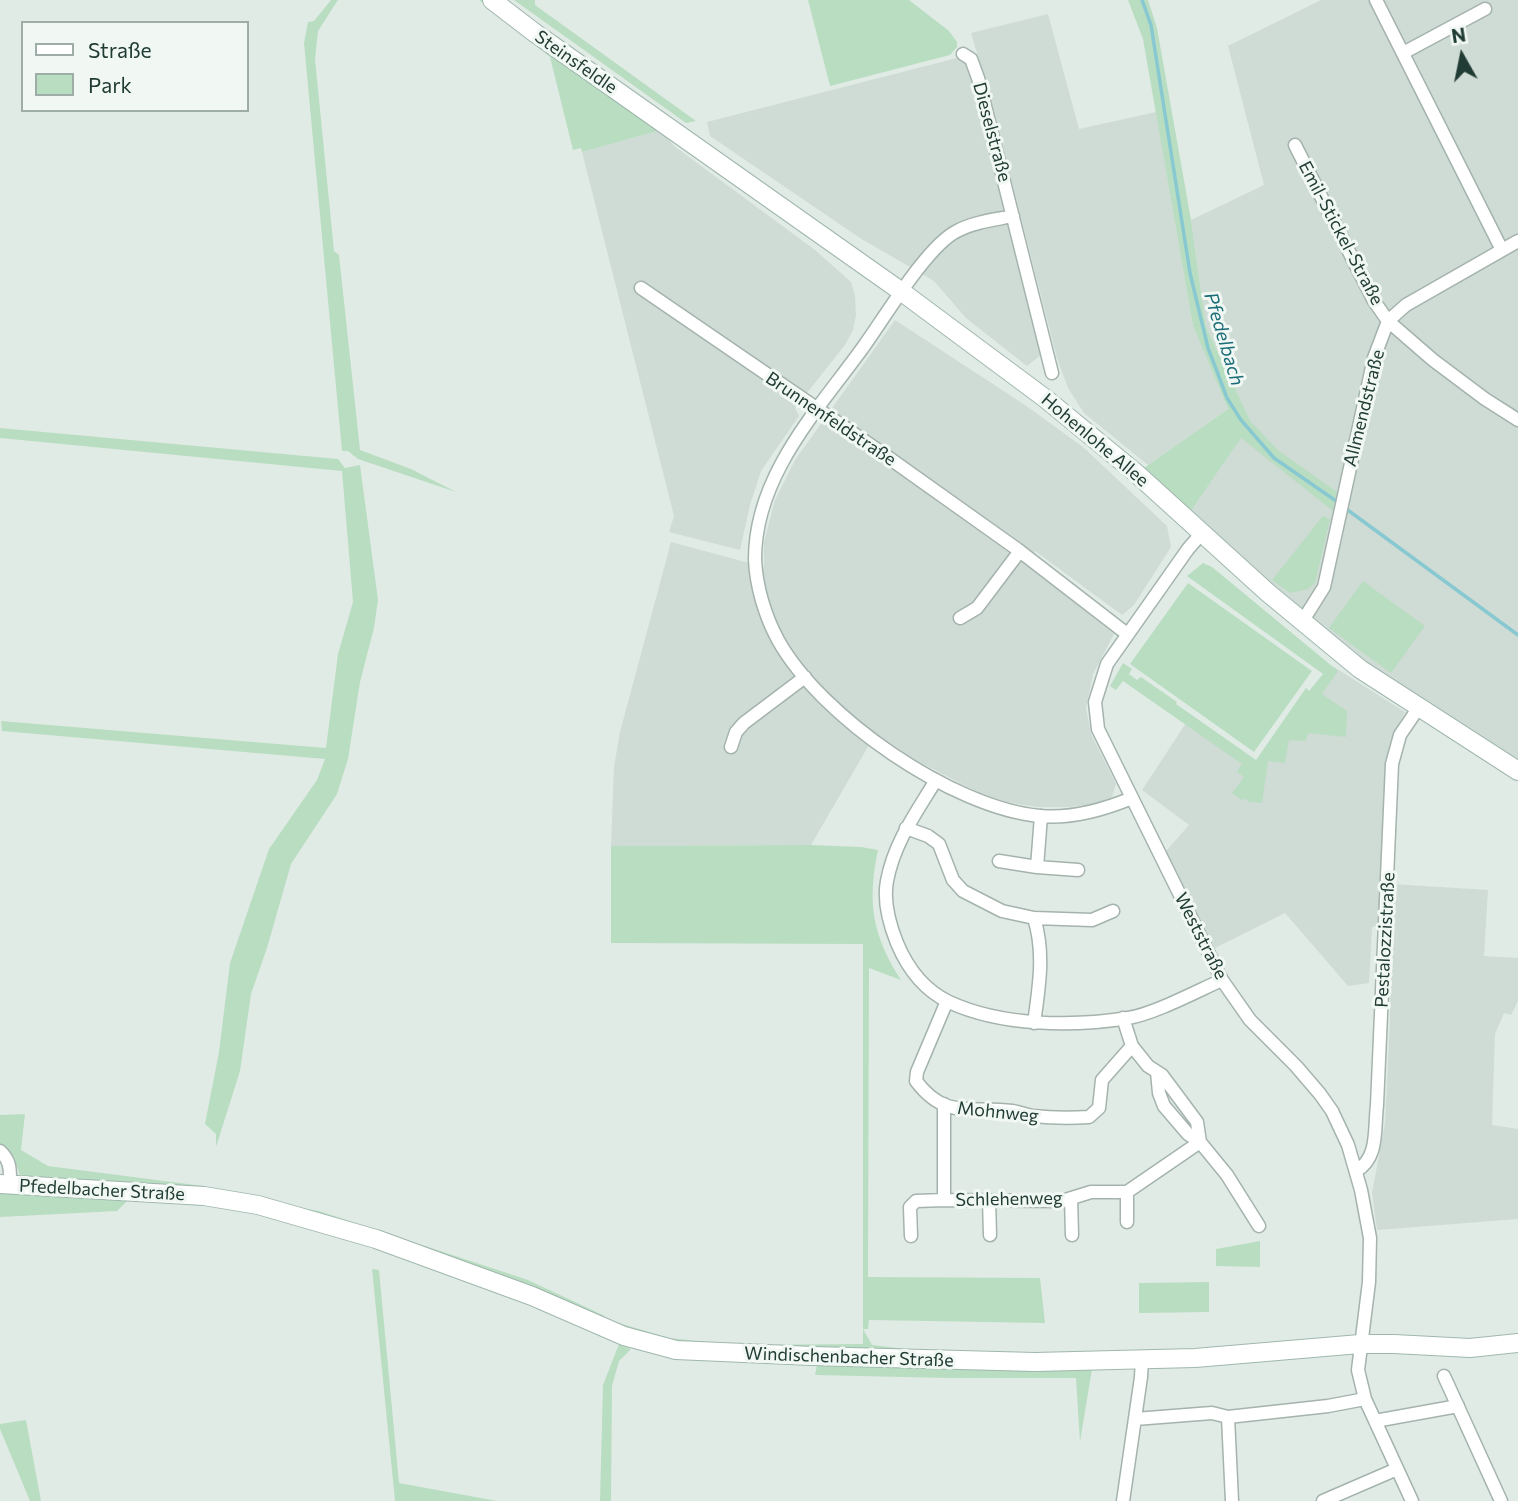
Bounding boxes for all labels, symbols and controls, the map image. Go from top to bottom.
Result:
legend [21,21,248,112]
north arrow [1427,21,1497,91]
text: N [1450,22,1467,47]
street label: Steinsfeldle [531,26,621,98]
text: Straße [88,37,152,62]
text: Park [88,72,132,97]
street label: Dieselstraße [968,80,1016,184]
street label: Emil-Stickel-Straße [1294,157,1388,309]
water label: Pfedelbach [1199,290,1249,388]
street label: Allmendstraße [1339,347,1389,469]
street label: Brunnenfeldstraße [762,367,900,471]
street label: Hohenlohe Allee [1037,389,1153,491]
street label: Pestalozzistraße [1371,872,1399,1008]
street label: Weststraße [1170,889,1232,983]
street label: Mohnweg [956,1097,1040,1127]
street label: Pfedelbacher Straße [19,1175,185,1205]
street label: Schlehenweg [955,1187,1063,1211]
street label: Windischenbacher Straße [744,1343,954,1371]

